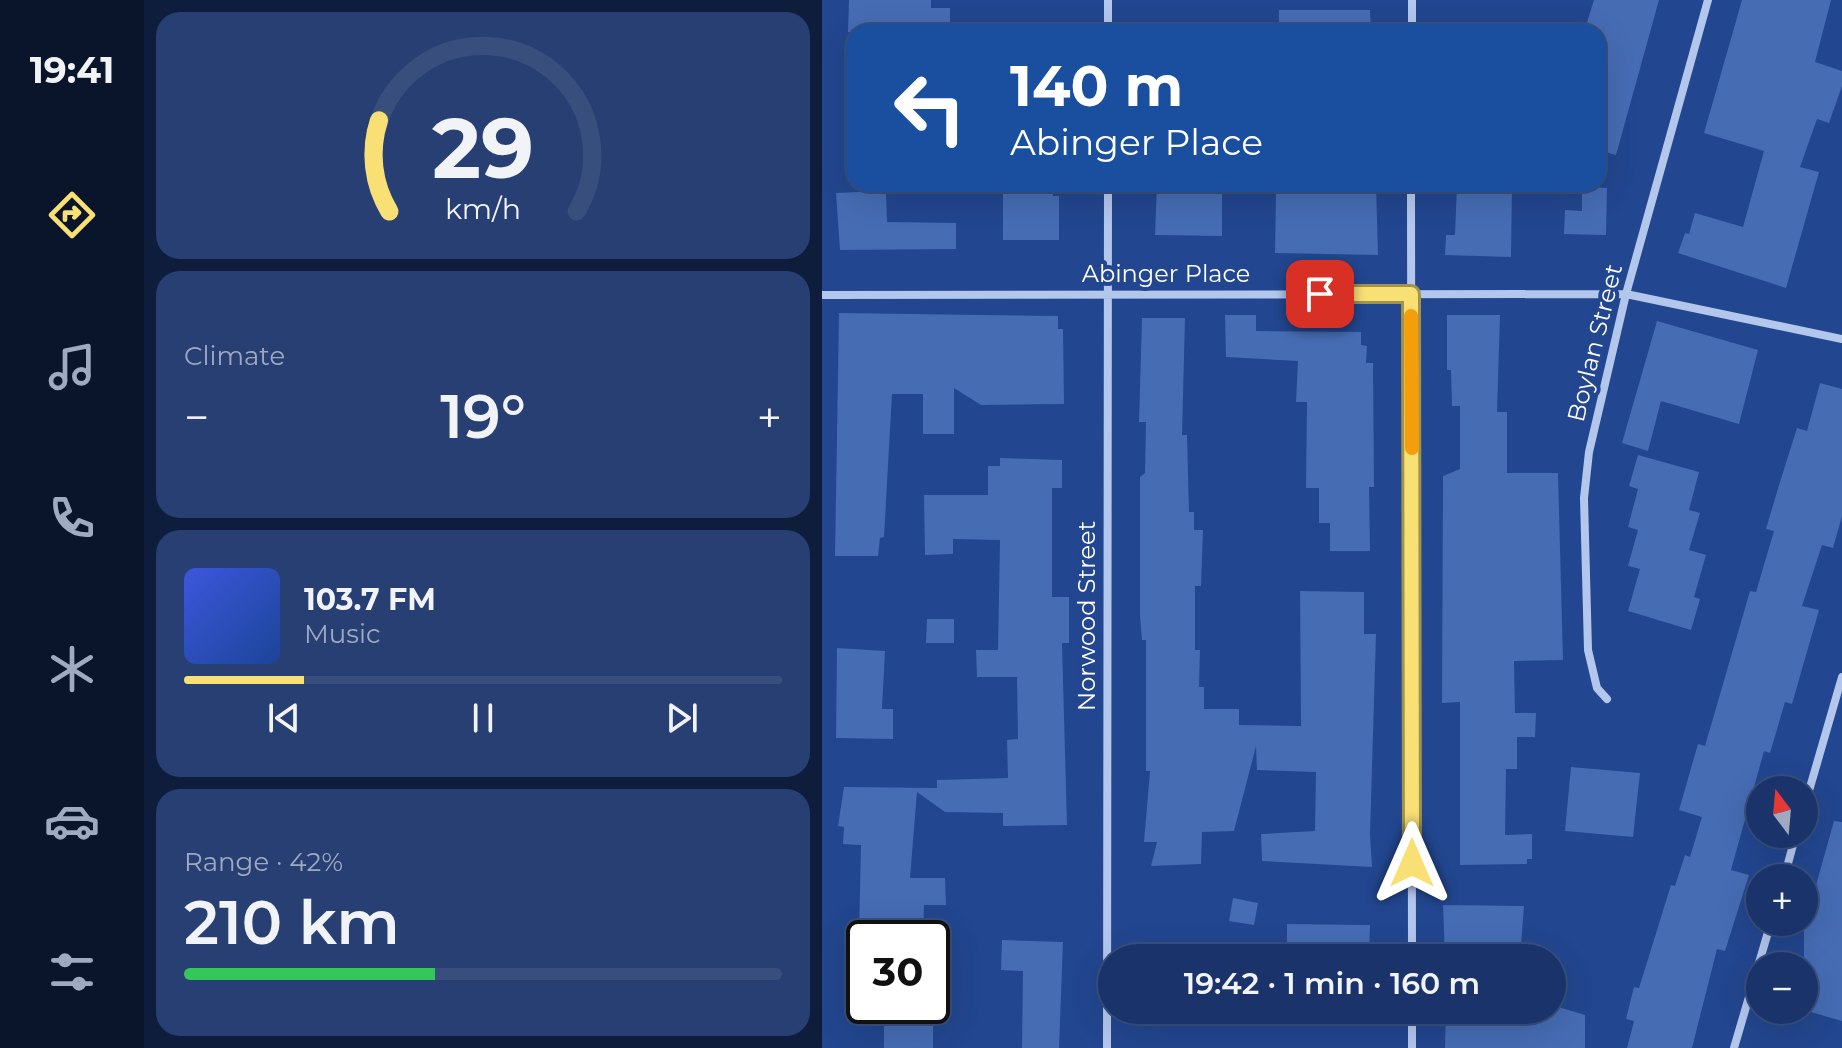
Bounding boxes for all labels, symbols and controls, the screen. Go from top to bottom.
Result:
text: 19:41 [30,48,114,92]
text: 140 m [1010,52,1183,120]
icon: left [878,56,982,160]
text: 29 [432,96,534,198]
text: Abinger Place [1010,120,1263,164]
icon: directions [44,187,100,243]
text: km/h [445,191,521,226]
street label: Abinger Place [1082,259,1250,288]
pin [1286,260,1354,328]
street label: Boylan Street [1561,261,1628,425]
icon: arrive [1298,272,1342,316]
icon: music [44,339,100,395]
text: Climate [184,340,285,372]
text: 19° [440,380,526,453]
text: − [184,390,209,444]
text: + [757,390,782,444]
icon: phone [44,490,100,546]
street label: Norwood Street [1072,521,1101,711]
text: 103.7 FM [304,581,436,618]
text: Music [304,618,381,650]
icon: climate [44,641,100,697]
icon: previous [262,696,306,740]
icon: pause [461,696,505,740]
icon: next [660,696,704,740]
north arrow [1746,776,1818,848]
map controls [1746,776,1818,1024]
icon: car [44,793,100,849]
position arrow [1370,821,1454,905]
text: Range · 42% [184,846,343,878]
button: + [1746,864,1818,936]
text: 210 km [184,886,400,959]
speed limit sign: 30 [846,920,950,1024]
icon: filters [44,944,100,1000]
button: − [1746,952,1818,1024]
text: 19:42 · 1 min · 160 m [1184,965,1480,1002]

